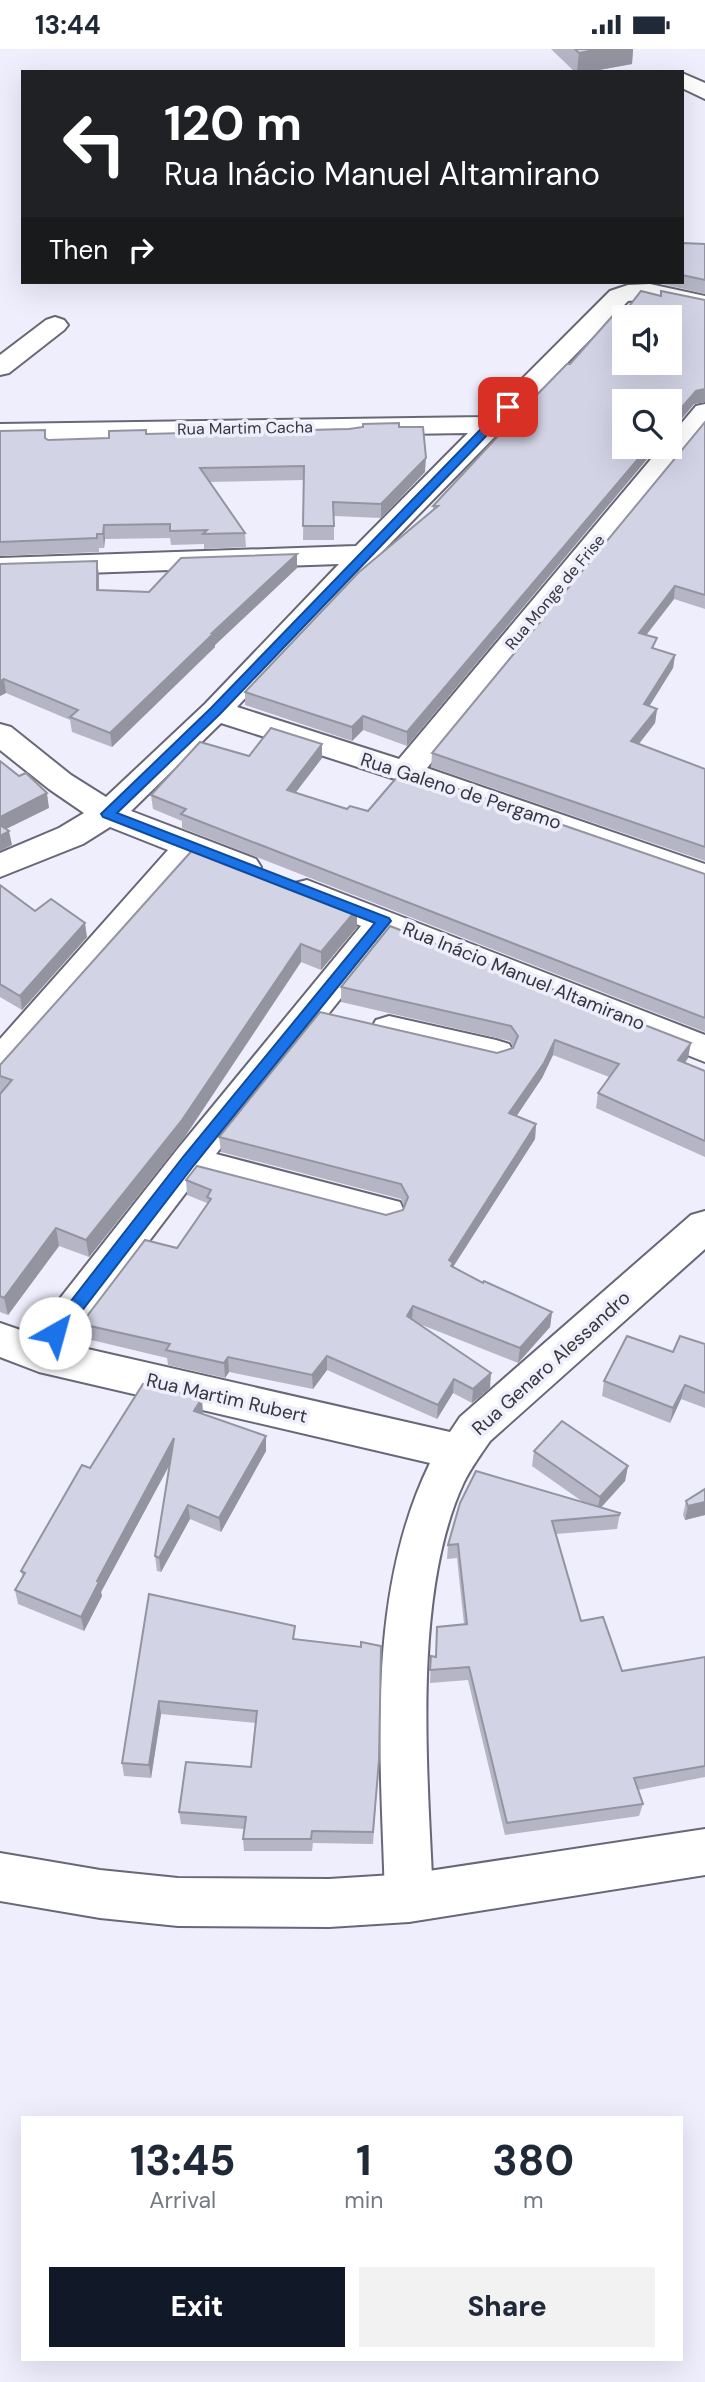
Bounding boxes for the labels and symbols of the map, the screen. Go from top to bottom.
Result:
pin [478,377,538,437]
street label: Rua Martim Cacha [177,416,313,440]
street label: Rua Monge de Frise [501,530,609,654]
street label: Rua Galeno de Pergamo [358,747,564,835]
street label: Rua Inácio Manuel Altamirano [399,916,649,1036]
street label: Rua Genaro Alessandro [467,1285,635,1441]
position arrow [18,1296,92,1370]
street label: Rua Martim Rubert [144,1367,310,1429]

